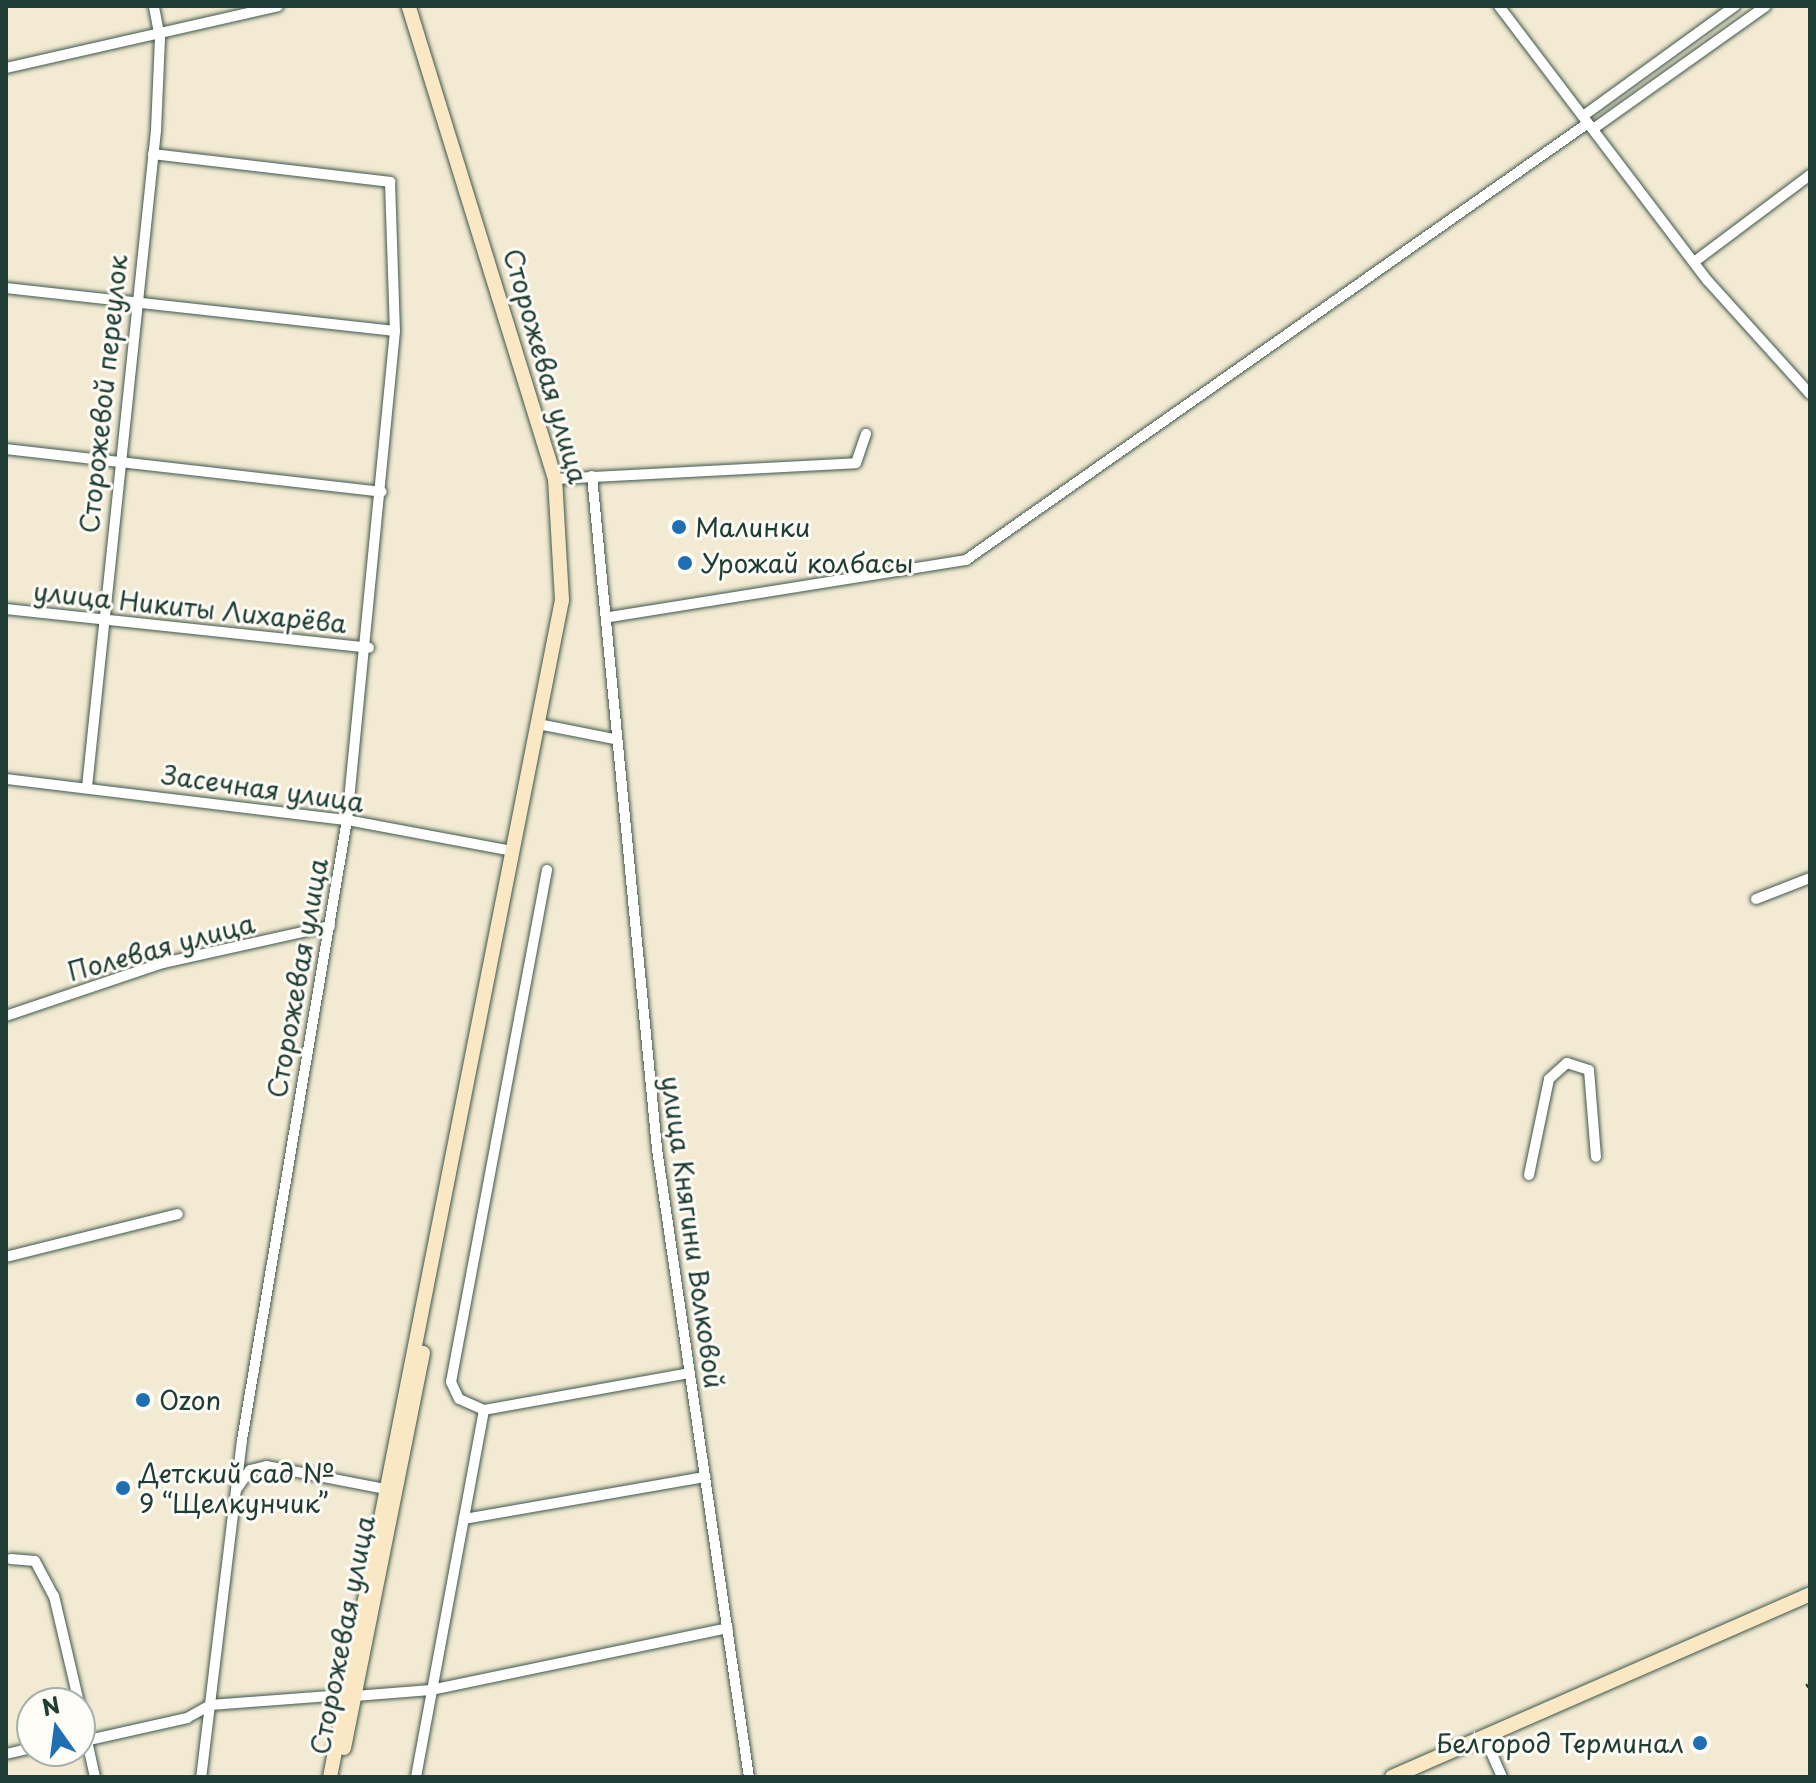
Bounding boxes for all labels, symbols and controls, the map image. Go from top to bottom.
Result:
street label: Сторожевая улица [497,245,595,487]
street label: Сторожевой переулок [73,253,133,535]
place label: Малинки [695,511,810,543]
marker: Малинки [670,518,688,536]
place label: Урожай колбасы [701,547,916,579]
marker: Урожай колбасы [676,554,694,572]
street label: улица Никиты Лихарёва [31,575,349,639]
street label: Засечная улица [159,758,367,818]
street label: Сторожевая улица [260,855,334,1101]
street label: Полевая улица [64,907,258,987]
street label: улица Княгини Волковой [655,1072,731,1392]
place label: Ozon [159,1384,221,1416]
marker: Ozon [134,1391,152,1409]
place label: Детский сад № 9 “Щелкунчик” [139,1457,337,1518]
marker: Детский сад № 9 “Щелкунчик” [114,1479,132,1497]
street label: Сторожевая улица [303,1512,381,1758]
north arrow [16,1687,96,1767]
text: N [38,1687,63,1723]
place label: Белгород Терминал [1435,1727,1684,1759]
marker: Белгород Терминал [1691,1734,1709,1752]

